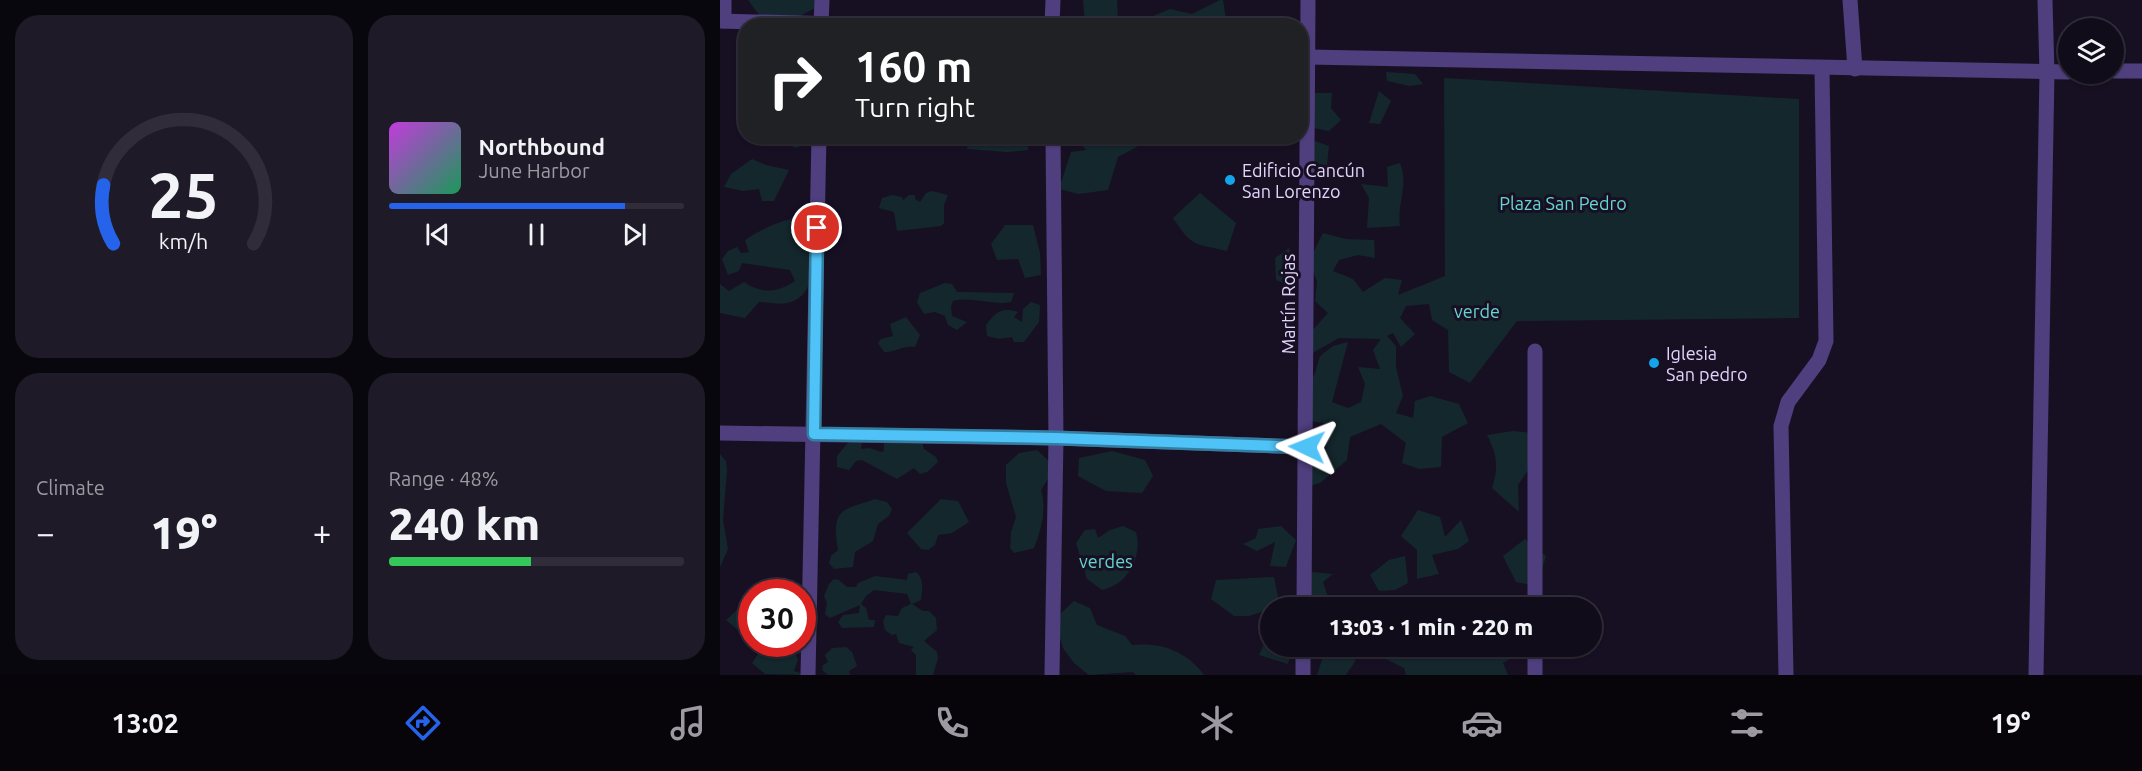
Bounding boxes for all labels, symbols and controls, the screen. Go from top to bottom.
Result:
map controls [2058,18,2124,84]
button: layers [2058,18,2124,84]
icon: right [756,42,834,120]
text: 160 m [855,43,972,90]
text: Turn right [855,92,975,122]
text: Northbound [479,134,605,159]
text: June Harbor [479,159,590,182]
text: 25 [149,160,219,230]
place label: Edificio Cancún San Lorenzo [1242,160,1365,201]
marker: Edificio Cancún San Lorenzo [1223,173,1237,187]
park label: Plaza San Pedro [1499,193,1627,213]
pin [791,202,842,253]
icon: arrive [800,211,833,244]
icon: previous [421,218,454,251]
icon: pause [520,218,553,251]
icon: next [618,218,651,251]
text: km/h [159,229,208,253]
street label: Martín Rojas [1278,253,1298,354]
park label: verde [1454,301,1500,321]
place label: Iglesia San pedro [1666,343,1747,384]
marker: Iglesia San pedro [1647,356,1661,370]
position arrow [1275,415,1339,479]
text: Range · 48% [389,467,499,490]
text: Climate [36,476,105,499]
text: 240 km [389,498,540,549]
text: 19° [150,507,217,558]
text: − [36,514,55,551]
text: + [313,514,331,551]
park label: verdes [1079,551,1133,571]
speed limit sign: 30 [738,579,816,657]
text: 13:03 · 1 min · 220 m [1329,614,1533,639]
icon: directions [402,702,444,744]
icon: music [667,702,709,744]
icon: phone [931,702,973,744]
icon: climate [1196,702,1238,744]
icon: car [1461,702,1503,744]
icon: filters [1726,702,1768,744]
text: 13:02 [111,708,179,738]
text: 19° [1991,708,2031,738]

